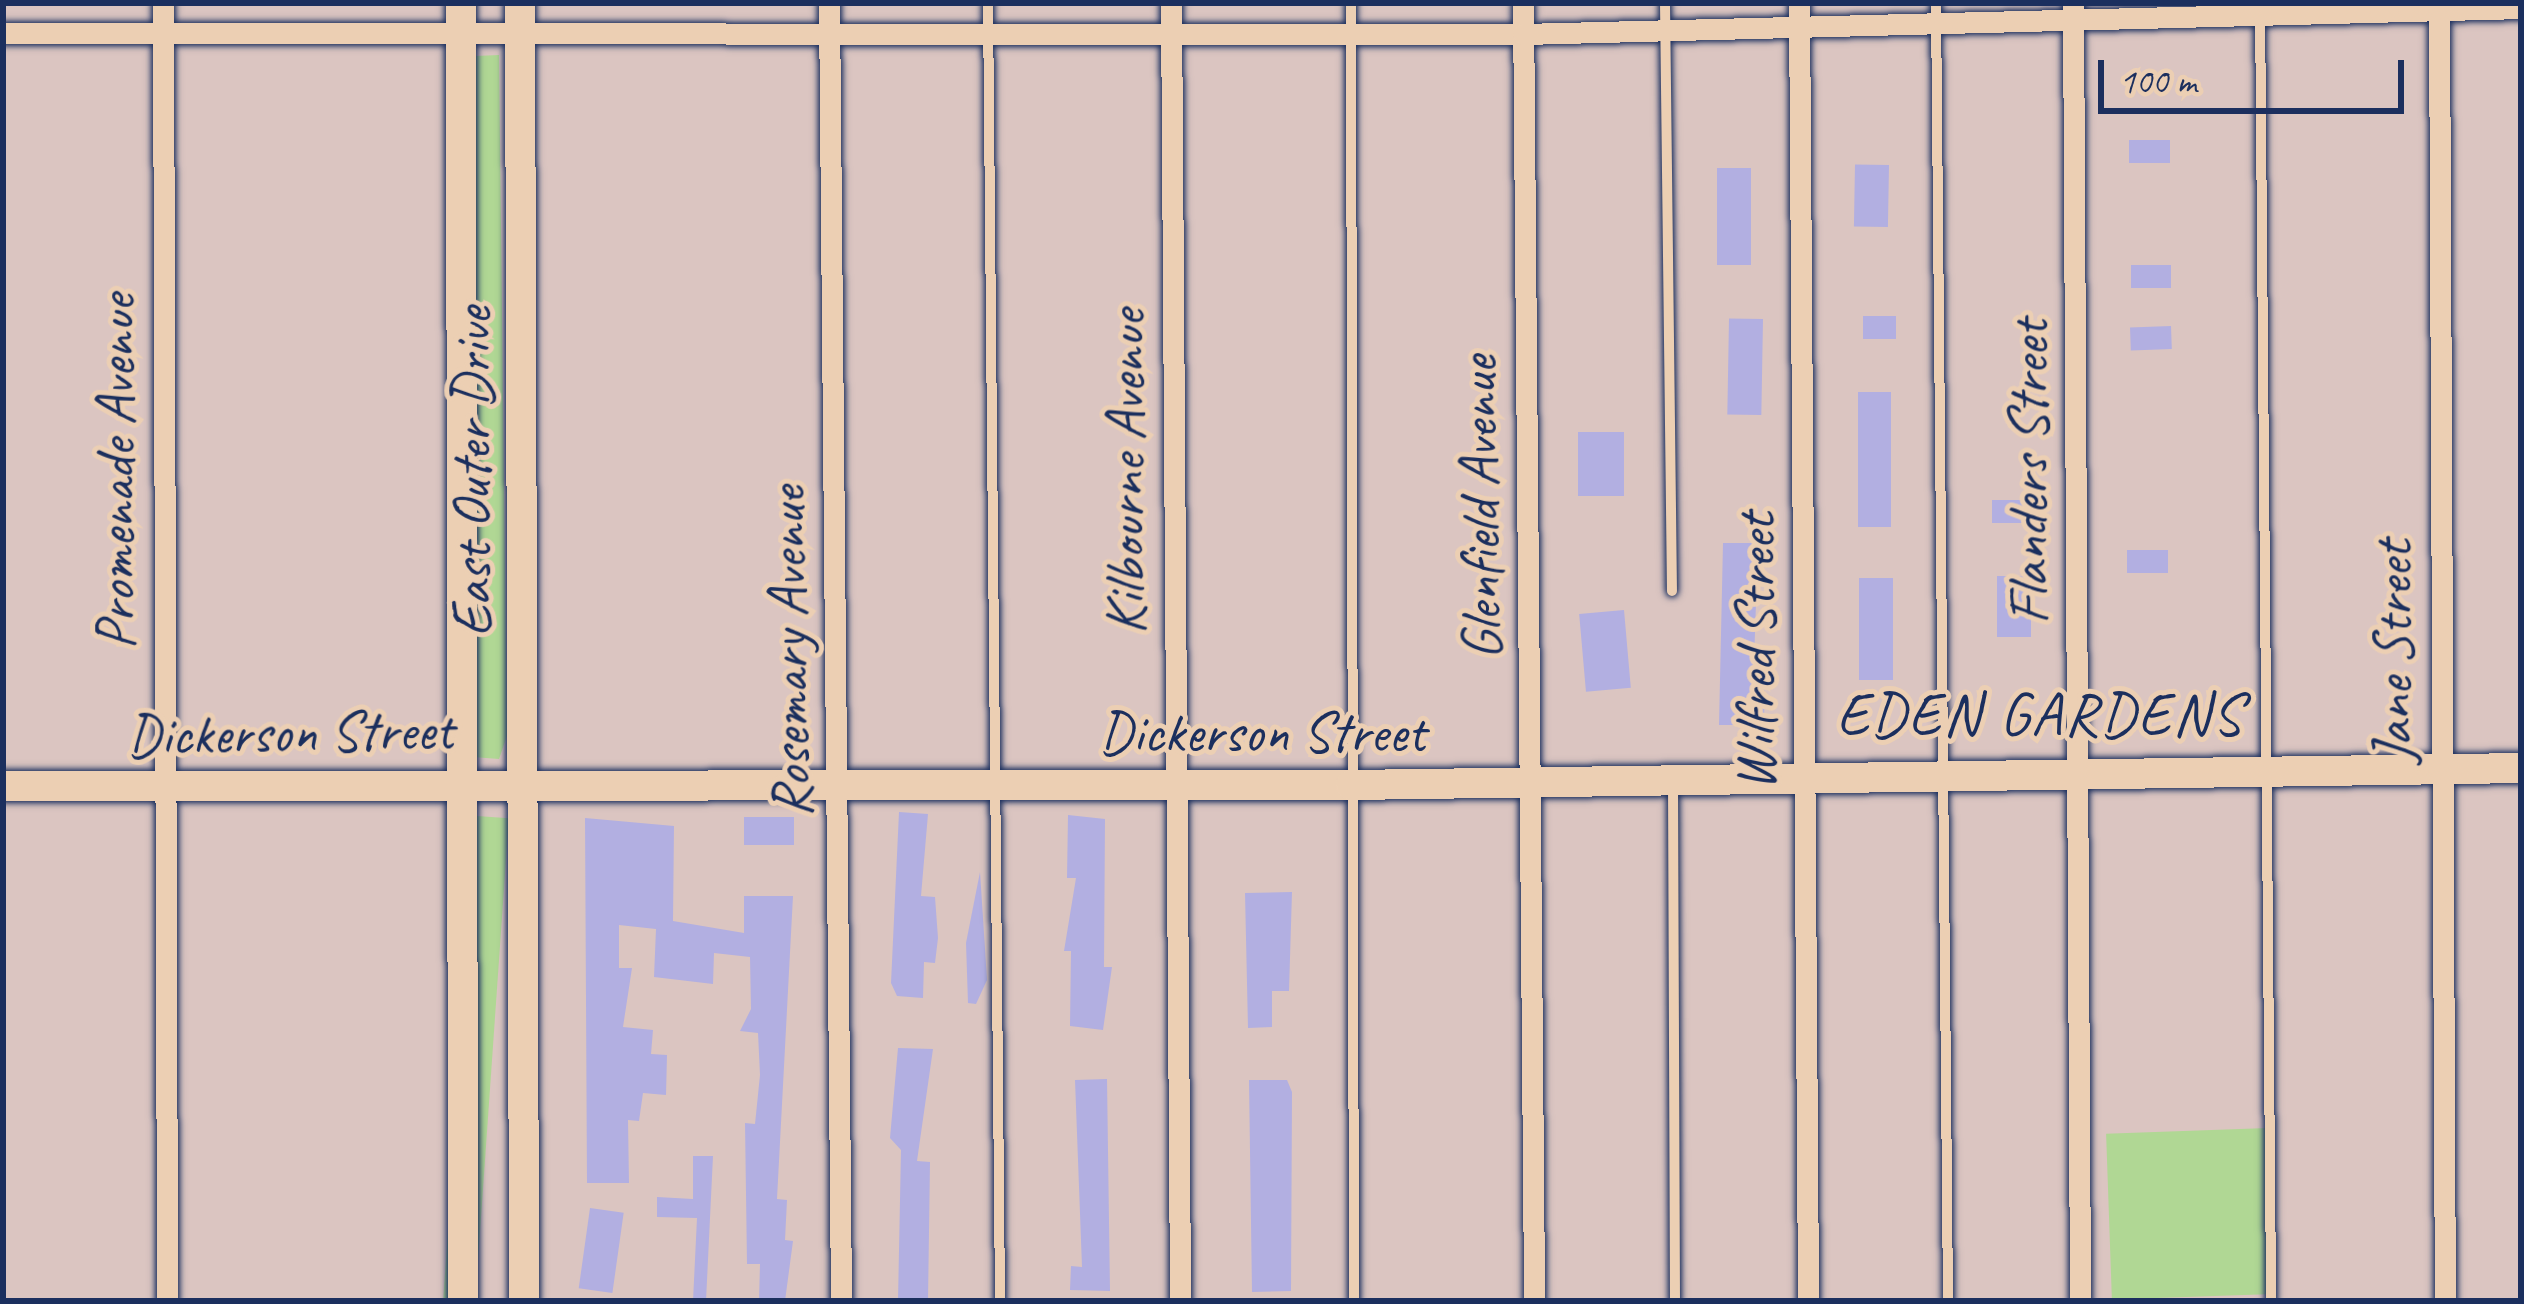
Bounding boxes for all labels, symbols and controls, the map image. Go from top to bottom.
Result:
scale bar [2104,36,2410,110]
text: 100 m [2119,58,2196,104]
street label: Promenade Avenue [82,294,150,650]
street label: East Outer Drive [438,307,506,637]
street label: Kilbourne Avenue [1092,310,1160,634]
street label: Flanders Street [1995,319,2063,625]
street label: Glenfield Avenue [1443,356,1517,660]
street label: Rosemary Avenue [752,486,826,818]
street label: Wilfred Street [1722,512,1790,792]
street label: Jane Street [2359,540,2427,764]
district label: EDEN GARDENS [1840,678,2240,750]
street label: Dickerson Street [126,696,454,770]
street label: Dickerson Street [1098,699,1426,767]

